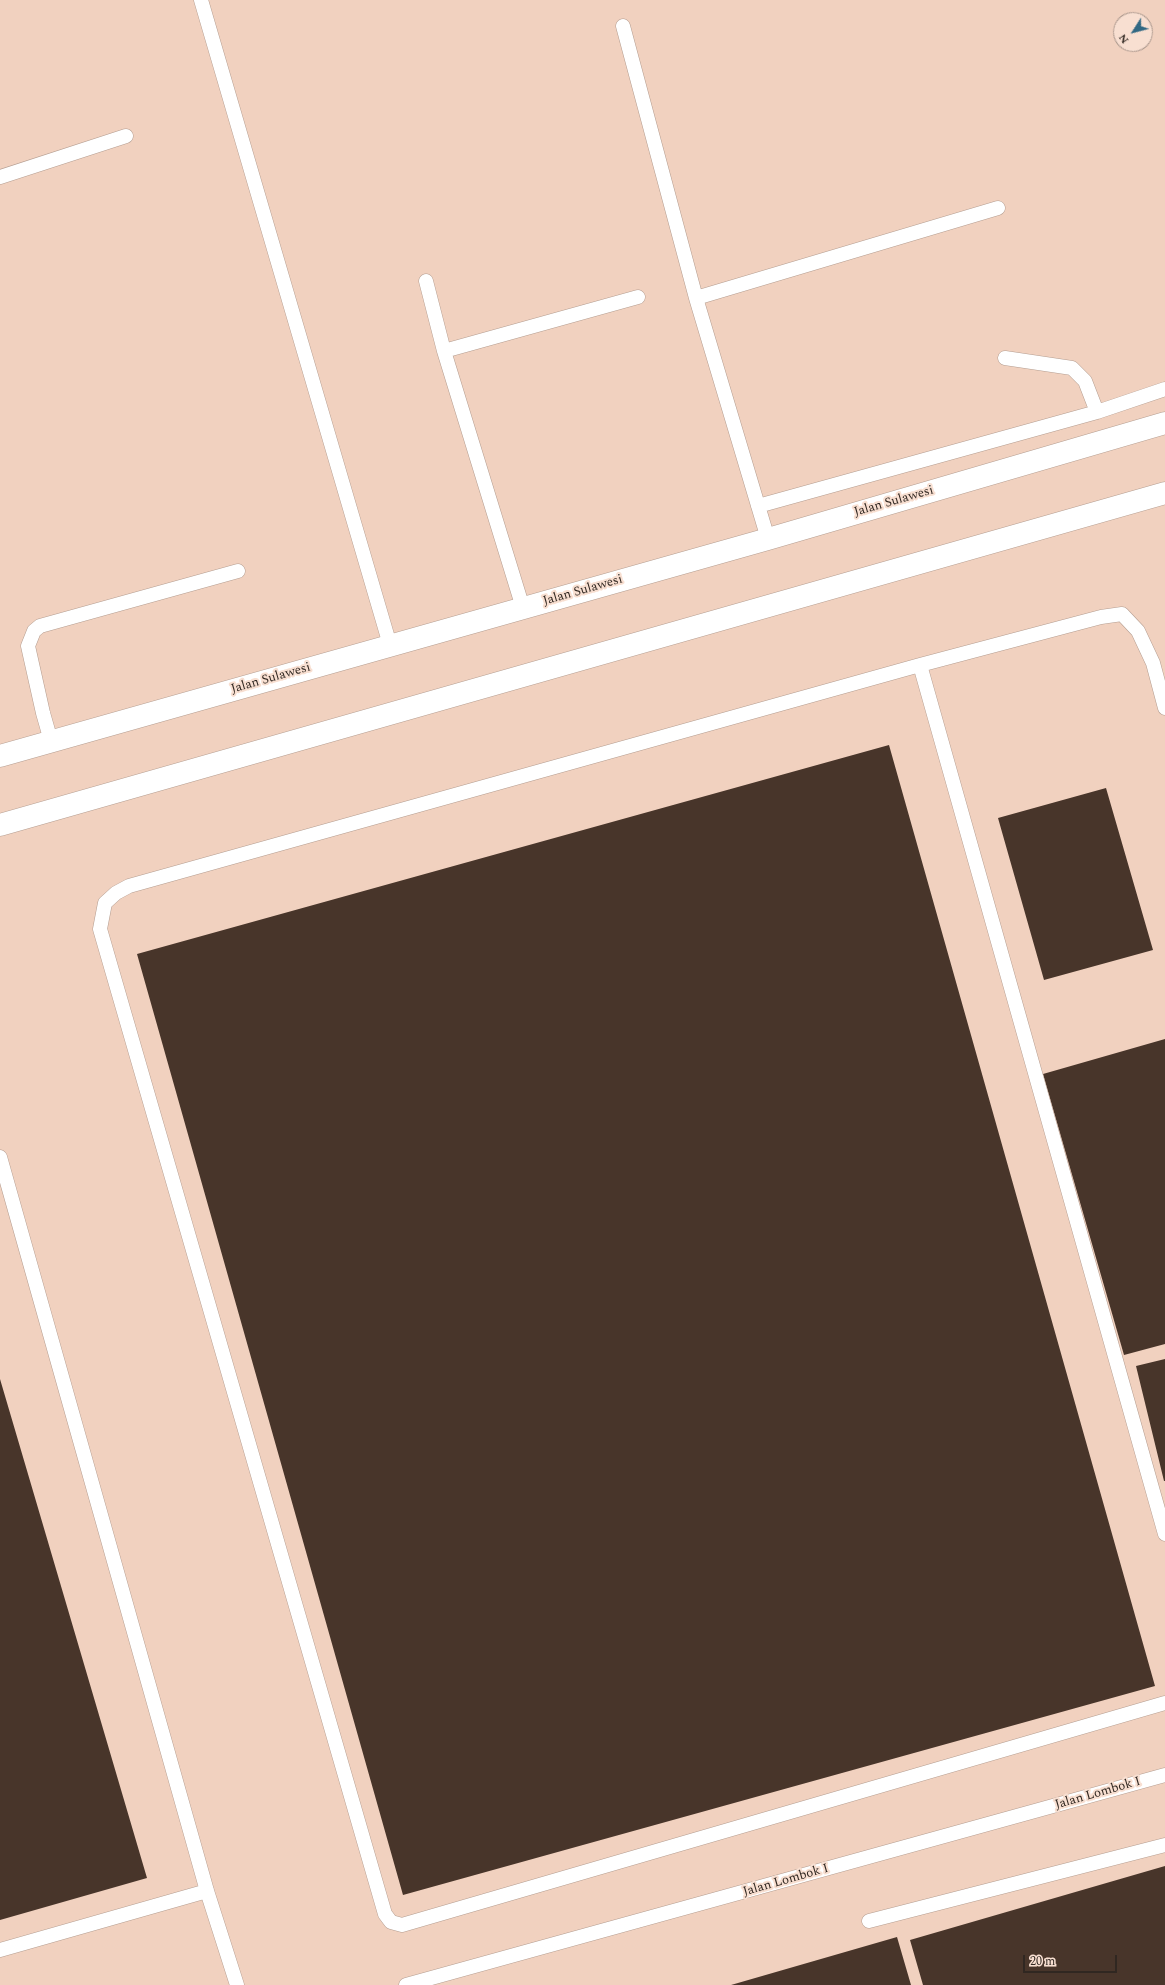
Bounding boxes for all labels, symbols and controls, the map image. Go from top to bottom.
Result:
north arrow [1113,12,1153,52]
text: N [1114,30,1133,47]
street label: Jalan Sulawesi [852,483,936,521]
street label: Jalan Sulawesi [541,572,625,610]
street label: Jalan Sulawesi [229,660,313,698]
street label: Jalan Lombok I [1053,1774,1143,1814]
street label: Jalan Lombok I [741,1861,831,1901]
scale bar [1025,1947,1119,1973]
text: 20 m [1030,1952,1055,1971]

